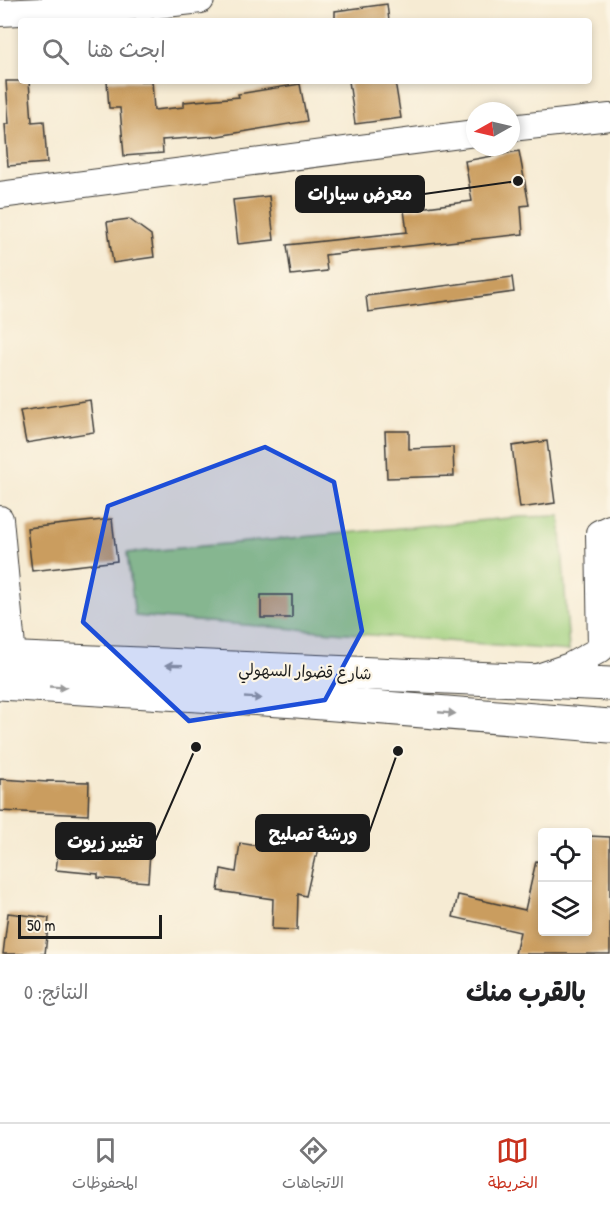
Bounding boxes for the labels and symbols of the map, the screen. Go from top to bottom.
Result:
north arrow [466,102,520,156]
callout: معرض سيارات [296,176,424,212]
text: معرض سيارات [308,181,412,206]
street label: شارع قضوار السهولي [238,658,372,688]
one-way arrow [164,661,183,670]
one-way arrow [49,682,68,691]
one-way arrow [244,694,263,703]
one-way arrow [438,708,457,718]
callout: ورشة تصليح [256,815,369,851]
text: ورشة تصليح [268,821,358,846]
callout: تغيير زيوت [56,823,155,859]
text: تغيير زيوت [67,829,144,854]
scale bar [18,912,162,940]

